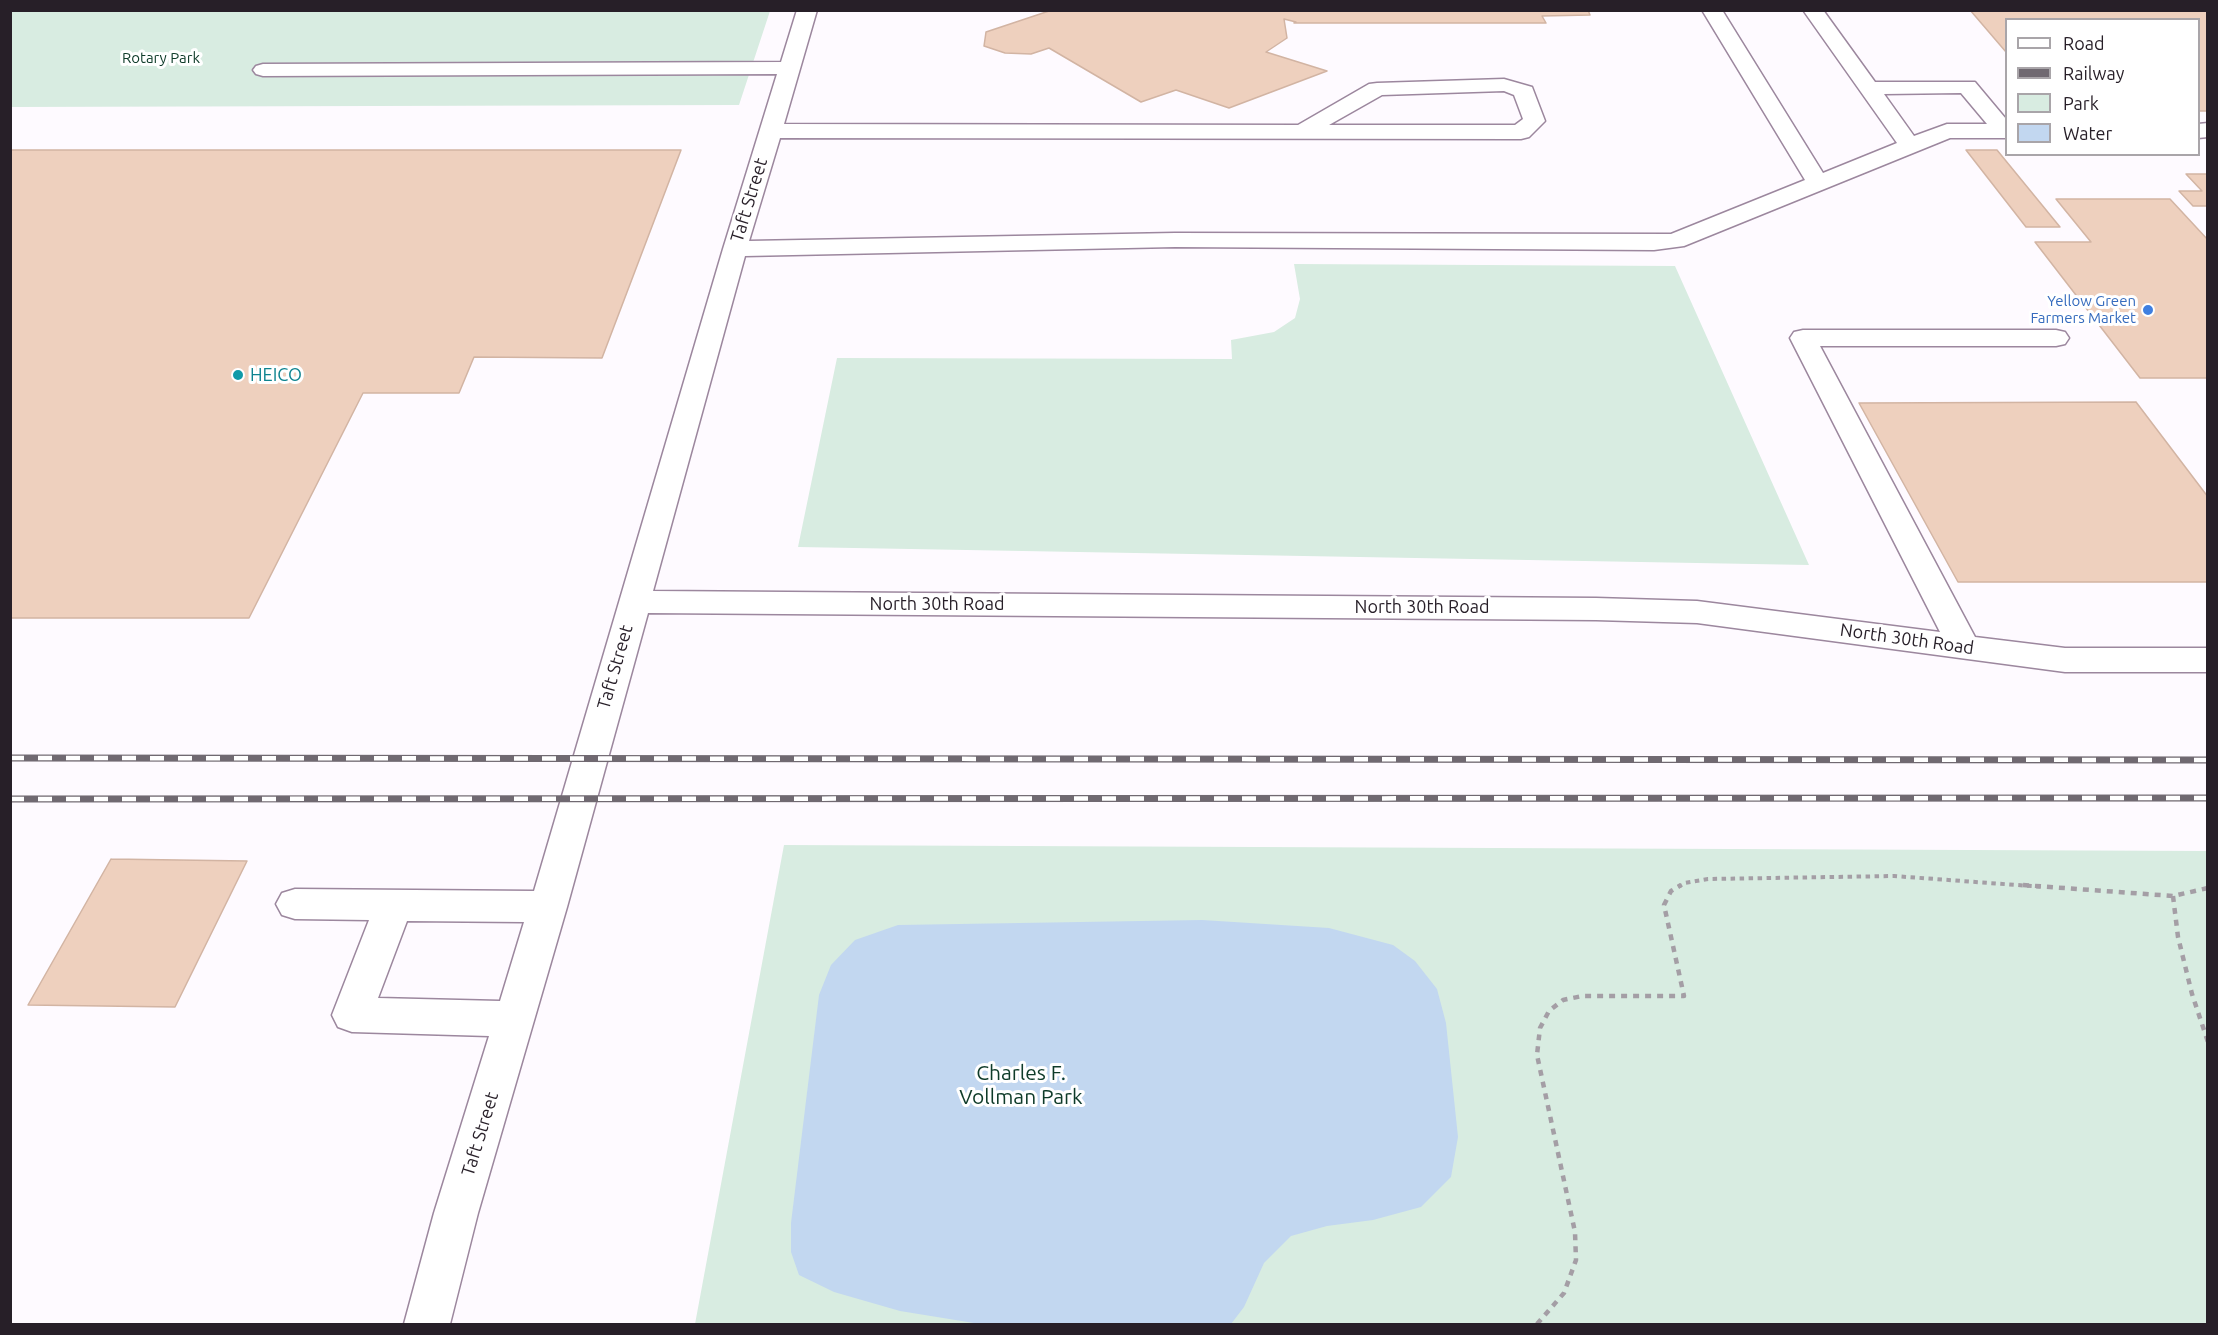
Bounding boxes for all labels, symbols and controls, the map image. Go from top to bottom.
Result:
legend [2005,18,2200,156]
text: Road [2063,33,2105,53]
park label: Rotary Park [122,49,200,67]
text: Railway [2063,63,2124,83]
text: Park [2063,93,2099,113]
text: Water [2063,123,2112,143]
street label: Taft Street [726,155,772,245]
place label: Yellow Green Farmers Market [2031,292,2136,327]
marker: Yellow Green Farmers Market [2141,303,2155,317]
place label: HEICO [250,364,302,386]
marker: HEICO [231,368,245,382]
street label: North 30th Road [870,593,1004,615]
street label: North 30th Road [1355,596,1489,618]
street label: North 30th Road [1839,619,1975,659]
street label: Taft Street [593,622,637,712]
park label: Charles F. Vollman Park [959,1060,1083,1110]
street label: Taft Street [457,1089,503,1179]

